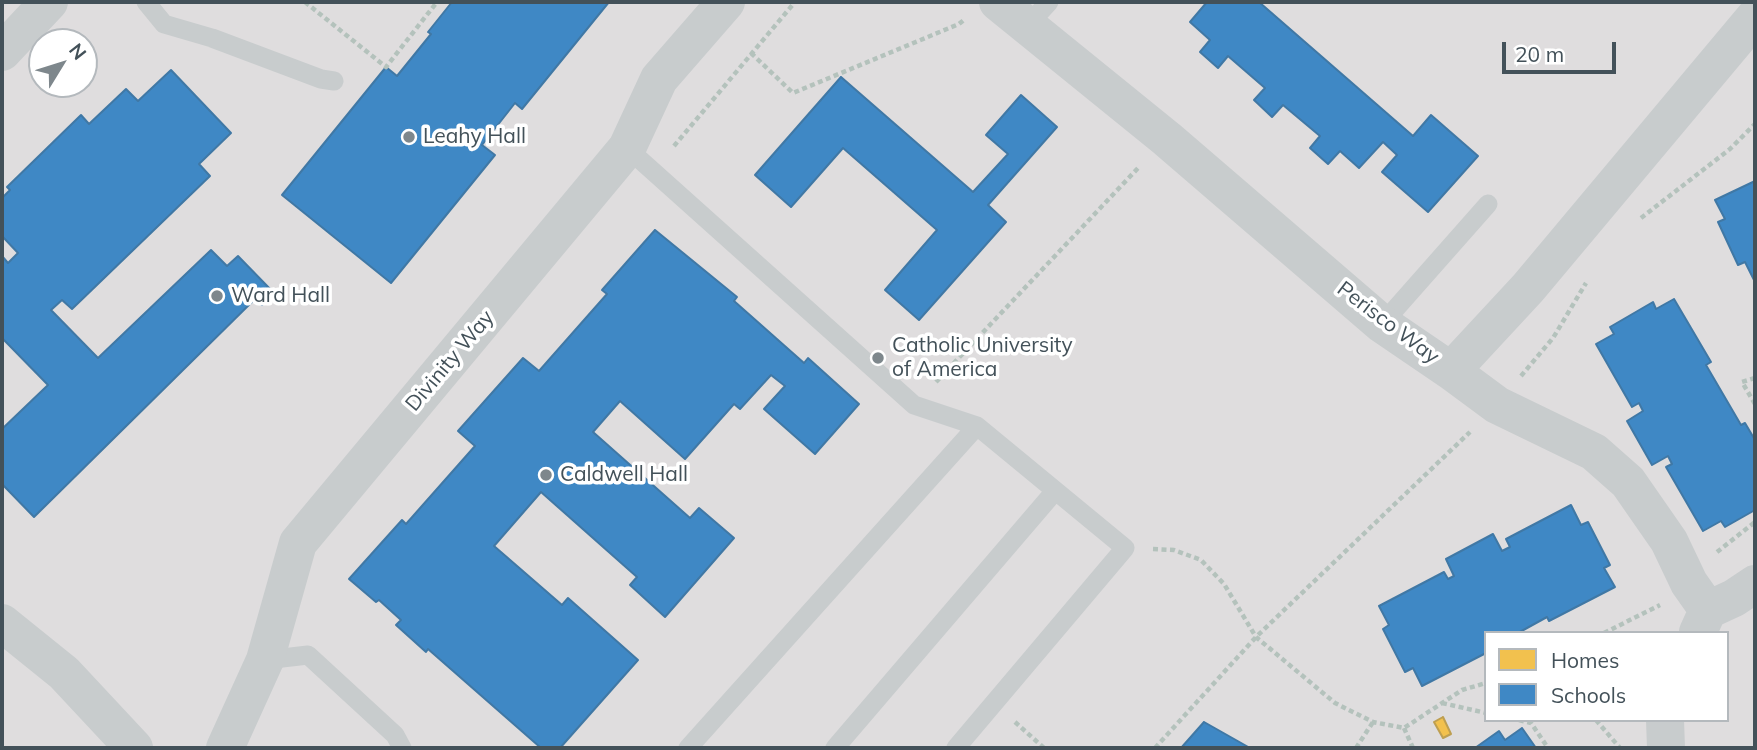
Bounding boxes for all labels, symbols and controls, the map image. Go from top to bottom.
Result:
north arrow [28,28,98,98]
scale bar [1505,28,1619,72]
text: N [64,38,92,64]
text: 20 m [1515,41,1564,67]
place label: Leahy Hall [423,124,526,150]
marker: Leahy Hall [401,129,417,145]
street label: Perisco Way [1332,276,1444,370]
place label: Ward Hall [231,283,330,309]
marker: Ward Hall [209,288,225,304]
street label: Divinity Way [400,305,500,417]
place label: Catholic University of America [892,333,1073,383]
marker: Catholic University of America [870,350,886,366]
place label: Caldwell Hall [560,462,688,488]
marker: Caldwell Hall [538,467,554,483]
legend [1484,631,1729,722]
text: Homes [1551,647,1619,673]
text: Schools [1551,682,1626,708]

